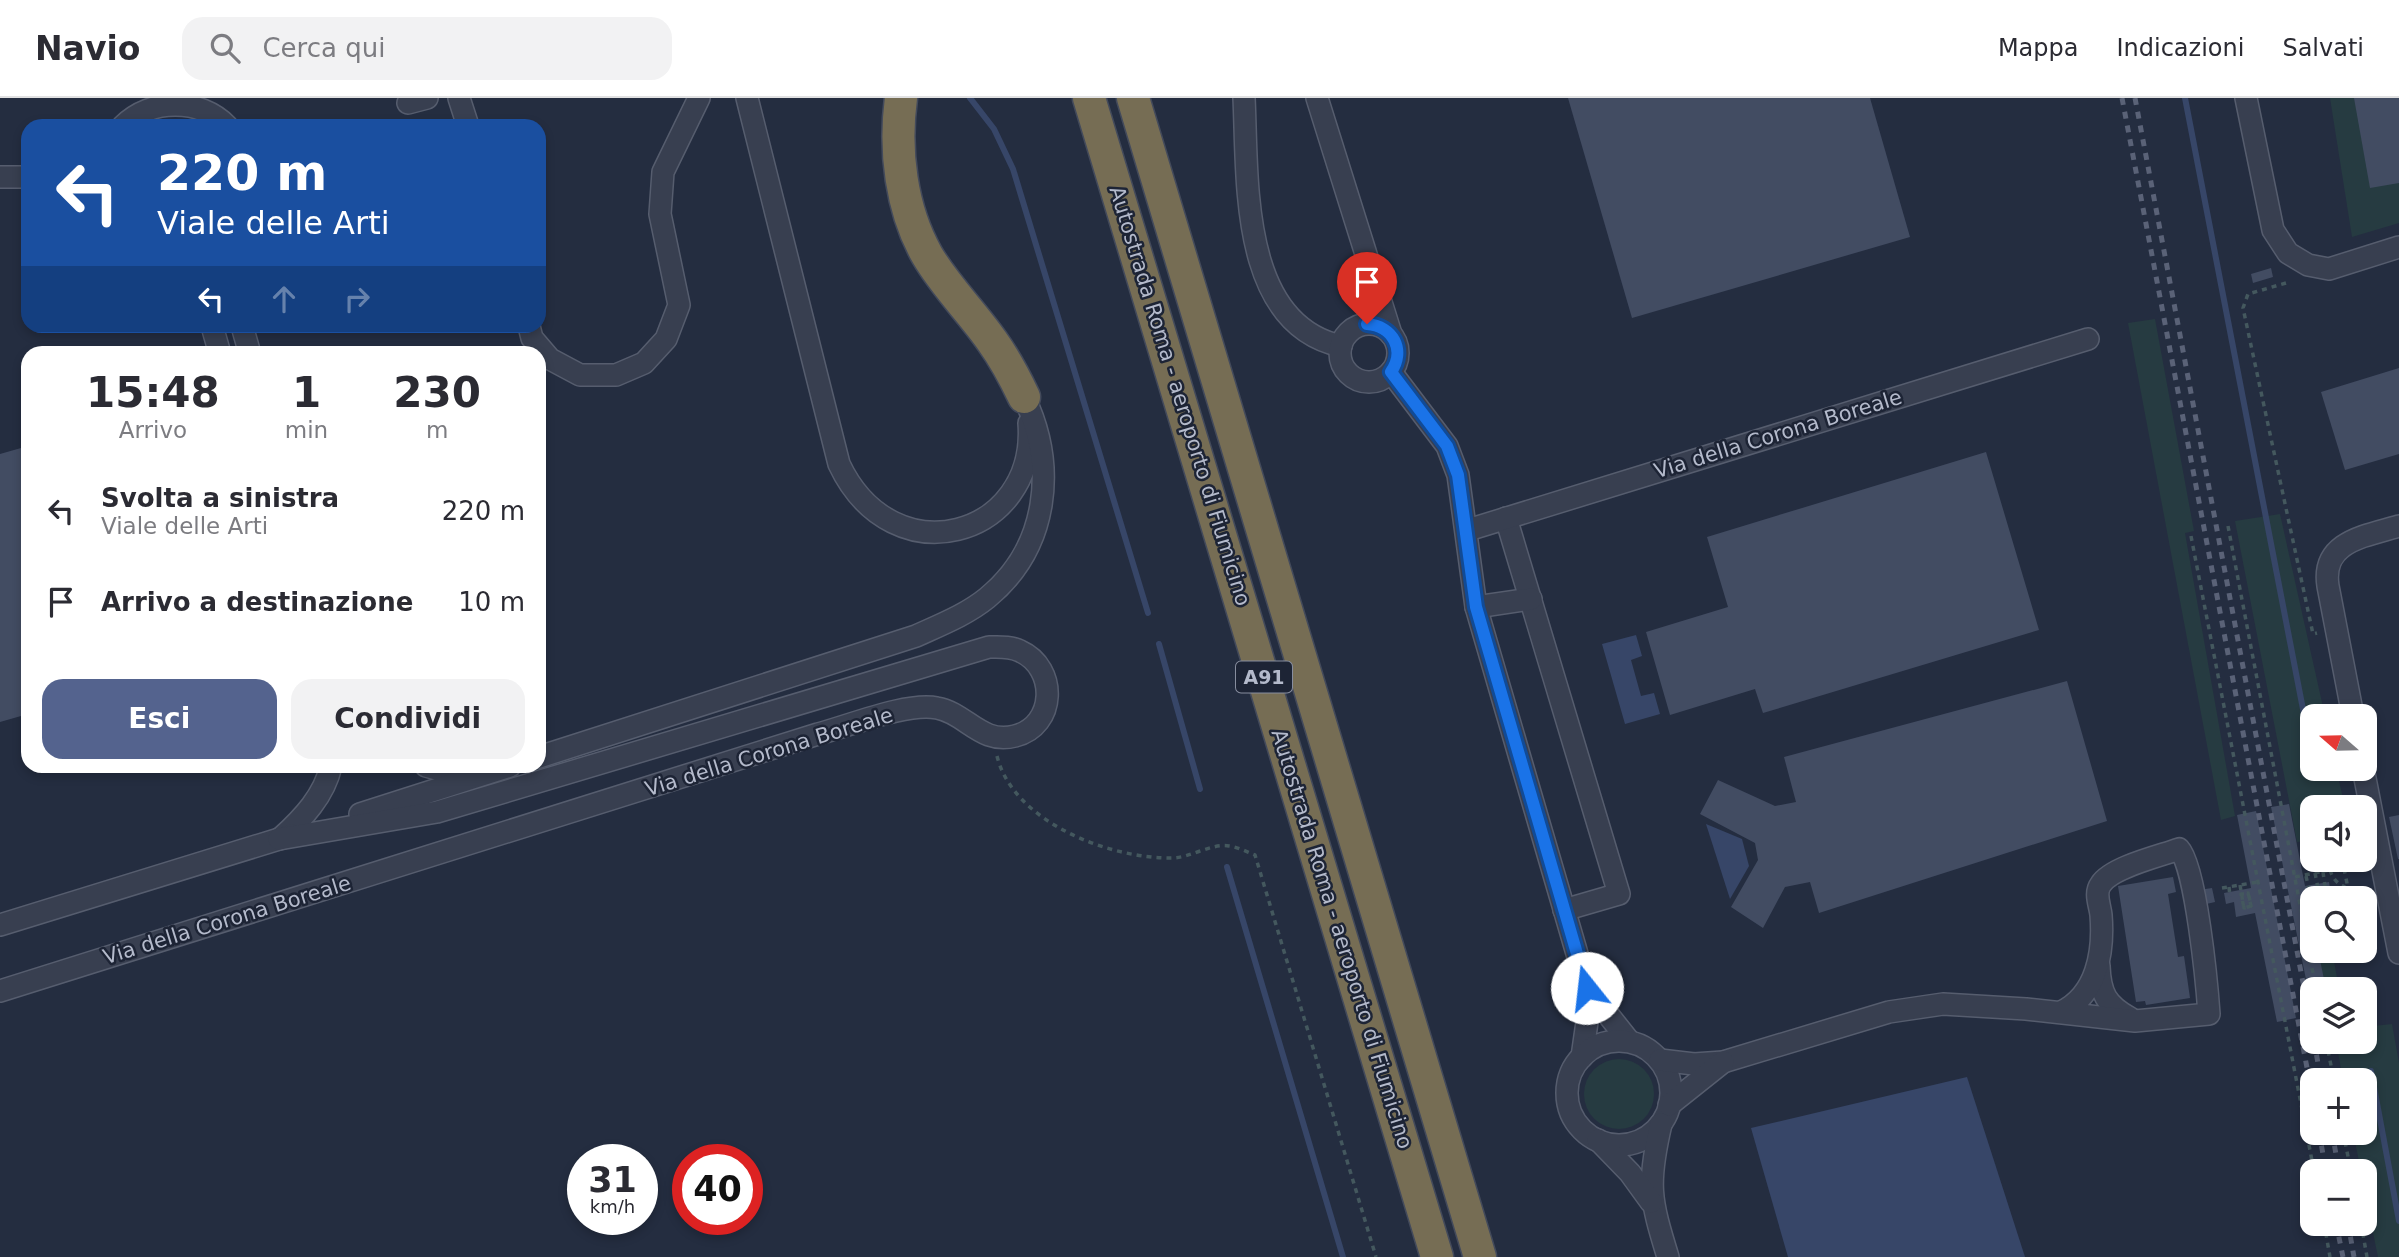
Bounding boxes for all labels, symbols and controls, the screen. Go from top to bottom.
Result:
search box [182,17,672,80]
text: Navio [35,29,140,68]
icon: search [206,29,244,67]
text: Cerca qui [262,33,385,63]
text: Mappa [1998,34,2078,62]
text: Indicazioni [2116,34,2244,62]
text: Salvati [2282,34,2364,62]
text: 220 m [157,145,327,202]
icon: left [42,147,133,238]
street label: Autostrada Roma - aeroporto di Fiumicino [1105,183,1255,609]
text: Viale delle Arti [157,204,390,242]
pin [1337,252,1397,324]
icon: arrive [1348,263,1386,301]
icon: left [192,280,230,318]
icon: ahead [265,280,303,318]
icon: right [338,280,376,318]
text: 15:48 [86,368,220,417]
text: 1 [292,368,321,417]
text: 230 [393,368,481,417]
street label: Via della Corona Boreale [1651,385,1905,483]
text: Arrivo [119,417,187,443]
text: min [285,417,328,443]
text: m [426,417,448,443]
text: Svolta a sinistra [101,483,339,513]
icon: left [42,492,80,530]
text: 220 m [442,496,525,526]
text: Viale delle Arti [101,513,268,539]
icon: arrive [42,583,80,621]
text: Arrivo a destinazione [101,587,413,617]
text: 10 m [458,587,525,617]
road number: A91 [1236,662,1292,692]
button: Esci [42,679,277,759]
button: Condividi [291,679,525,759]
street label: Via della Corona Boreale [642,703,896,801]
north arrow [2300,704,2376,780]
map controls [2300,704,2377,1236]
street label: Autostrada Roma - aeroporto di Fiumicino [1267,726,1417,1152]
button: sound [2300,795,2377,872]
street label: Via della Corona Boreale [100,871,354,969]
button: search [2300,886,2377,963]
position arrow [1550,951,1624,1025]
button: layers [2300,977,2377,1054]
button: + [2300,1068,2377,1145]
speed limit sign: 40 [672,1144,763,1235]
button: − [2300,1159,2377,1236]
text: 31 [588,1160,637,1200]
text: km/h [590,1196,635,1217]

